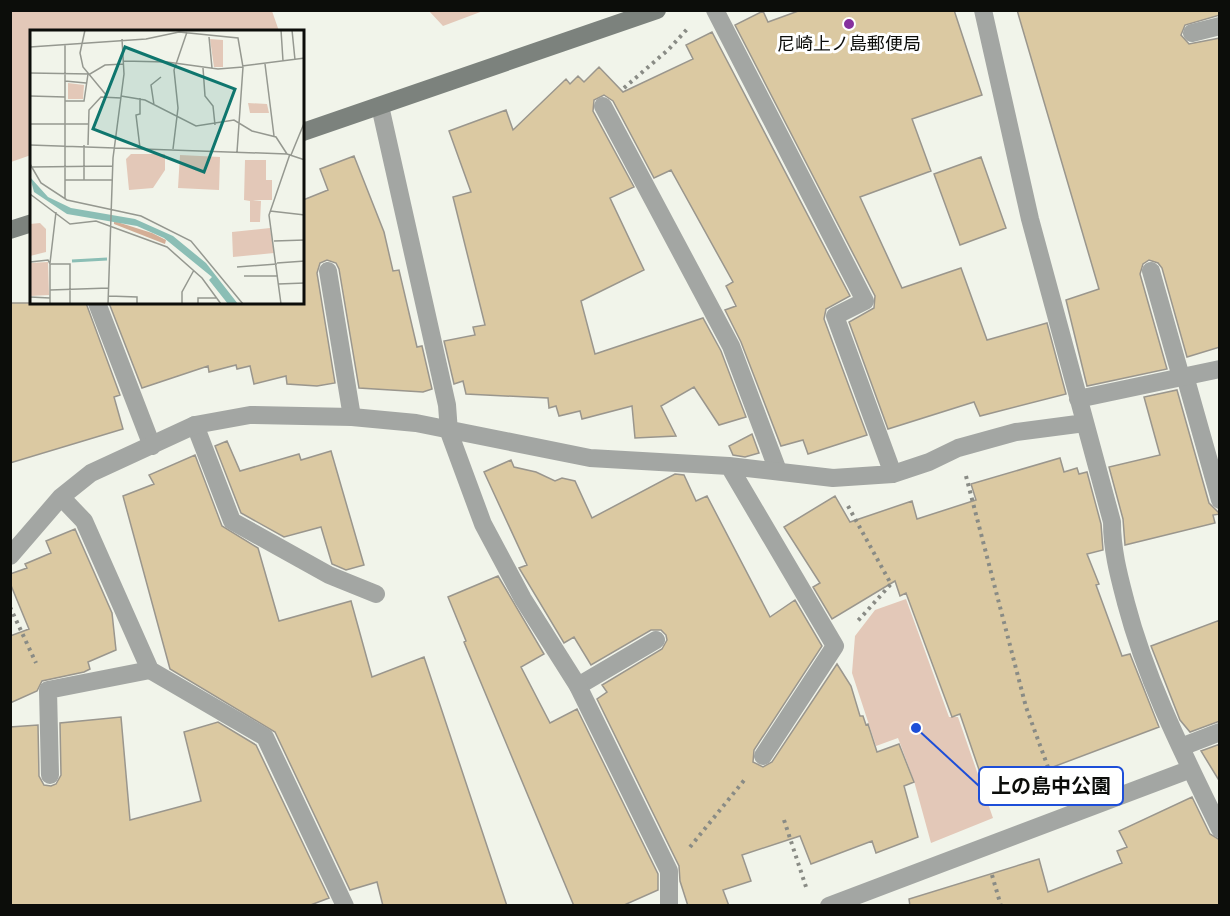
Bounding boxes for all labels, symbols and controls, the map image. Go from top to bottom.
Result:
marker: 尼崎上ノ島郵便局 [842,17,856,31]
inset map [30,30,304,304]
place label: 尼崎上ノ島郵便局 [777,32,921,56]
callout: 上の島中公園 [979,767,1123,805]
text: 上の島中公園 [991,773,1111,800]

